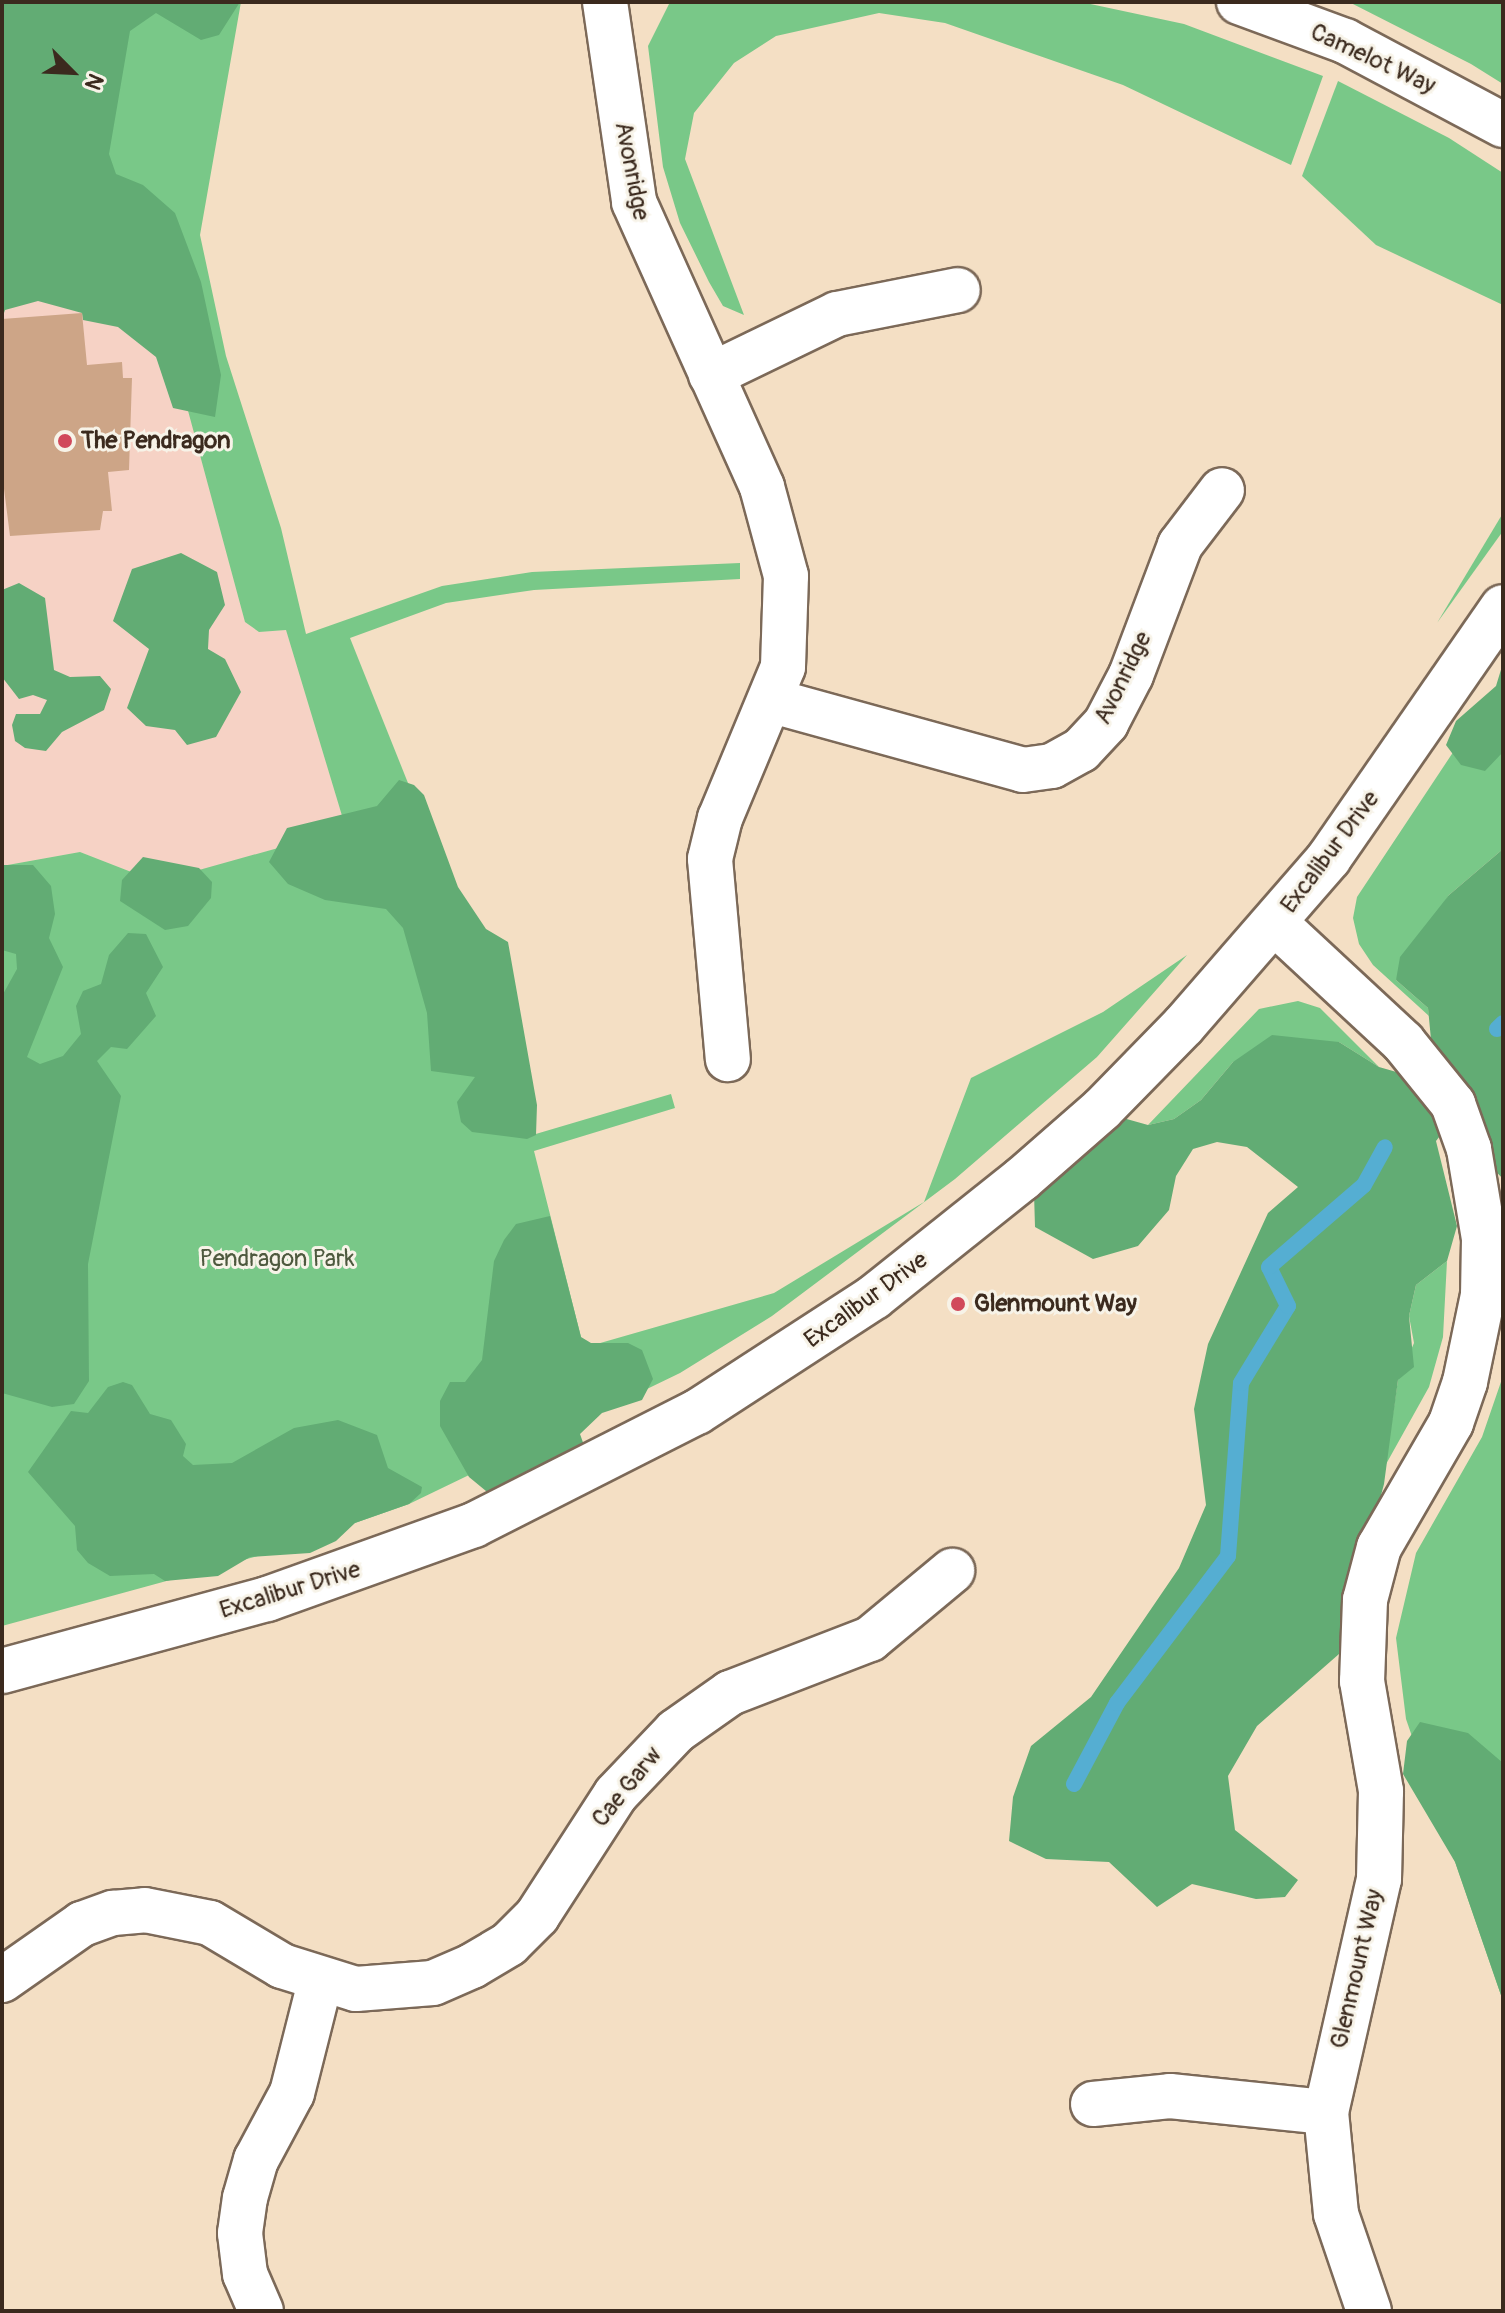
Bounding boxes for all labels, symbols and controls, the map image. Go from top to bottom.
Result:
street label: Camelot Way [1306,18,1440,100]
north arrow [32,32,112,112]
text: N [78,69,110,94]
street label: Avonridge [608,119,656,223]
place label: The Pendragon [81,427,231,455]
marker: The Pendragon [56,432,74,450]
street label: Avonridge [1088,627,1158,729]
street label: Excalibur Drive [1275,785,1385,919]
park label: Pendragon Park [199,1245,355,1273]
street label: Excalibur Drive [799,1246,933,1354]
place label: Glenmount Way [974,1290,1137,1318]
marker: Glenmount Way [949,1295,967,1313]
street label: Excalibur Drive [216,1555,364,1625]
street label: Cae Garw [586,1741,668,1833]
street label: Glenmount Way [1325,1886,1389,2052]

